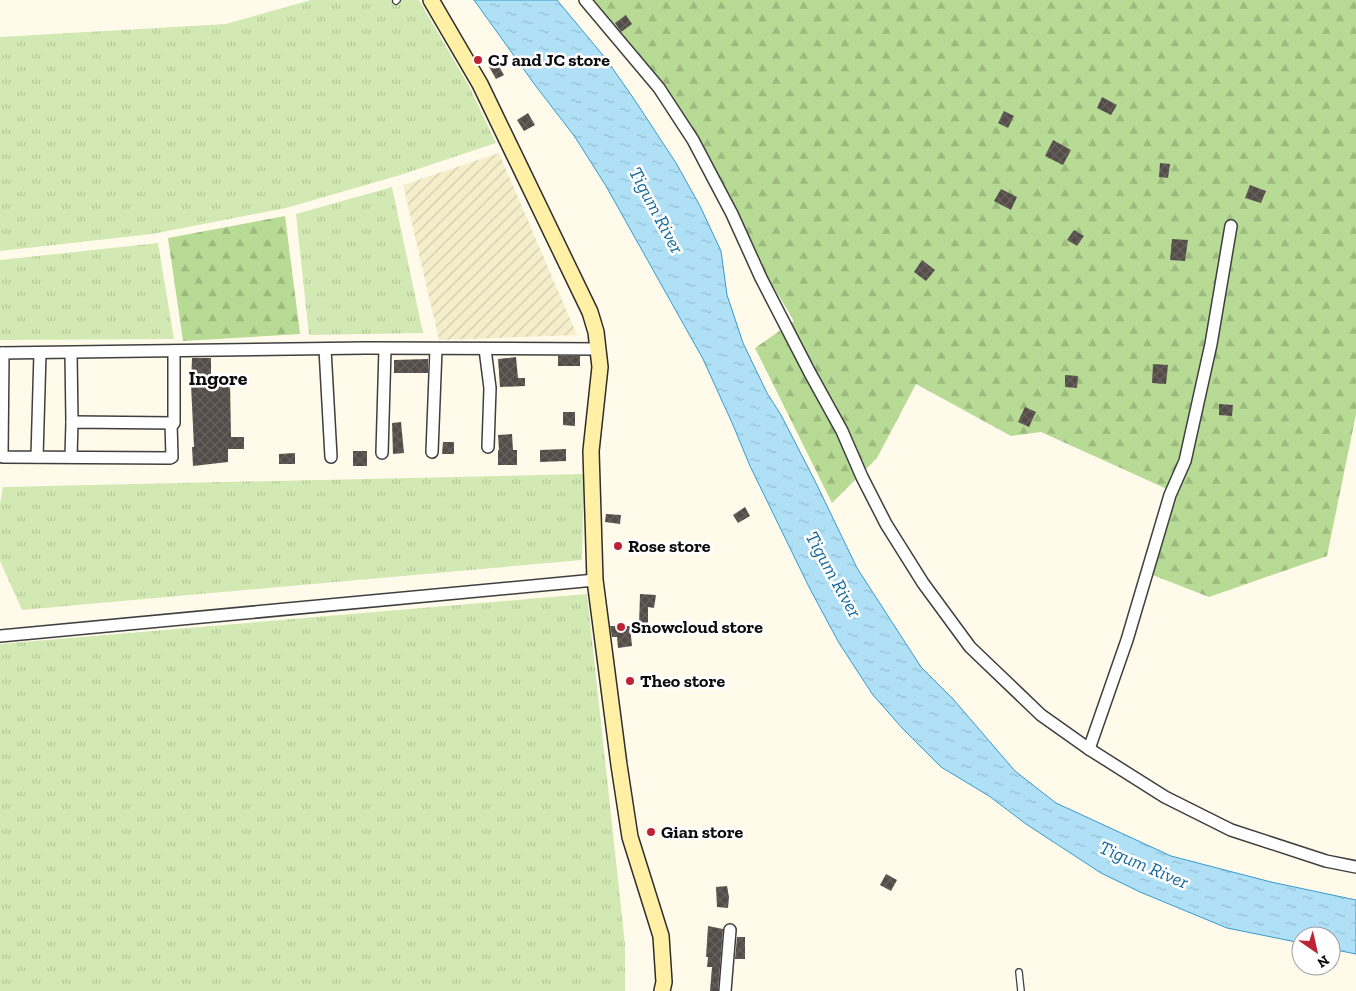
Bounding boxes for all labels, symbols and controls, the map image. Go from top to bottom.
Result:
place label: CJ and JC store [488,49,610,71]
marker: CJ and JC store [472,54,484,66]
water label: Tigum River [624,163,689,258]
district label: Ingore [188,366,248,390]
water label: Tigum River [801,527,867,622]
place label: Rose store [628,535,711,557]
marker: Rose store [612,540,624,552]
place label: Snowcloud store [631,616,763,638]
marker: Snowcloud store [615,621,627,633]
place label: Theo store [640,670,725,692]
marker: Theo store [624,675,636,687]
place label: Gian store [661,821,744,843]
marker: Gian store [645,826,657,838]
water label: Tigum River [1096,835,1192,894]
north arrow [1291,926,1341,976]
text: N [1314,951,1332,972]

